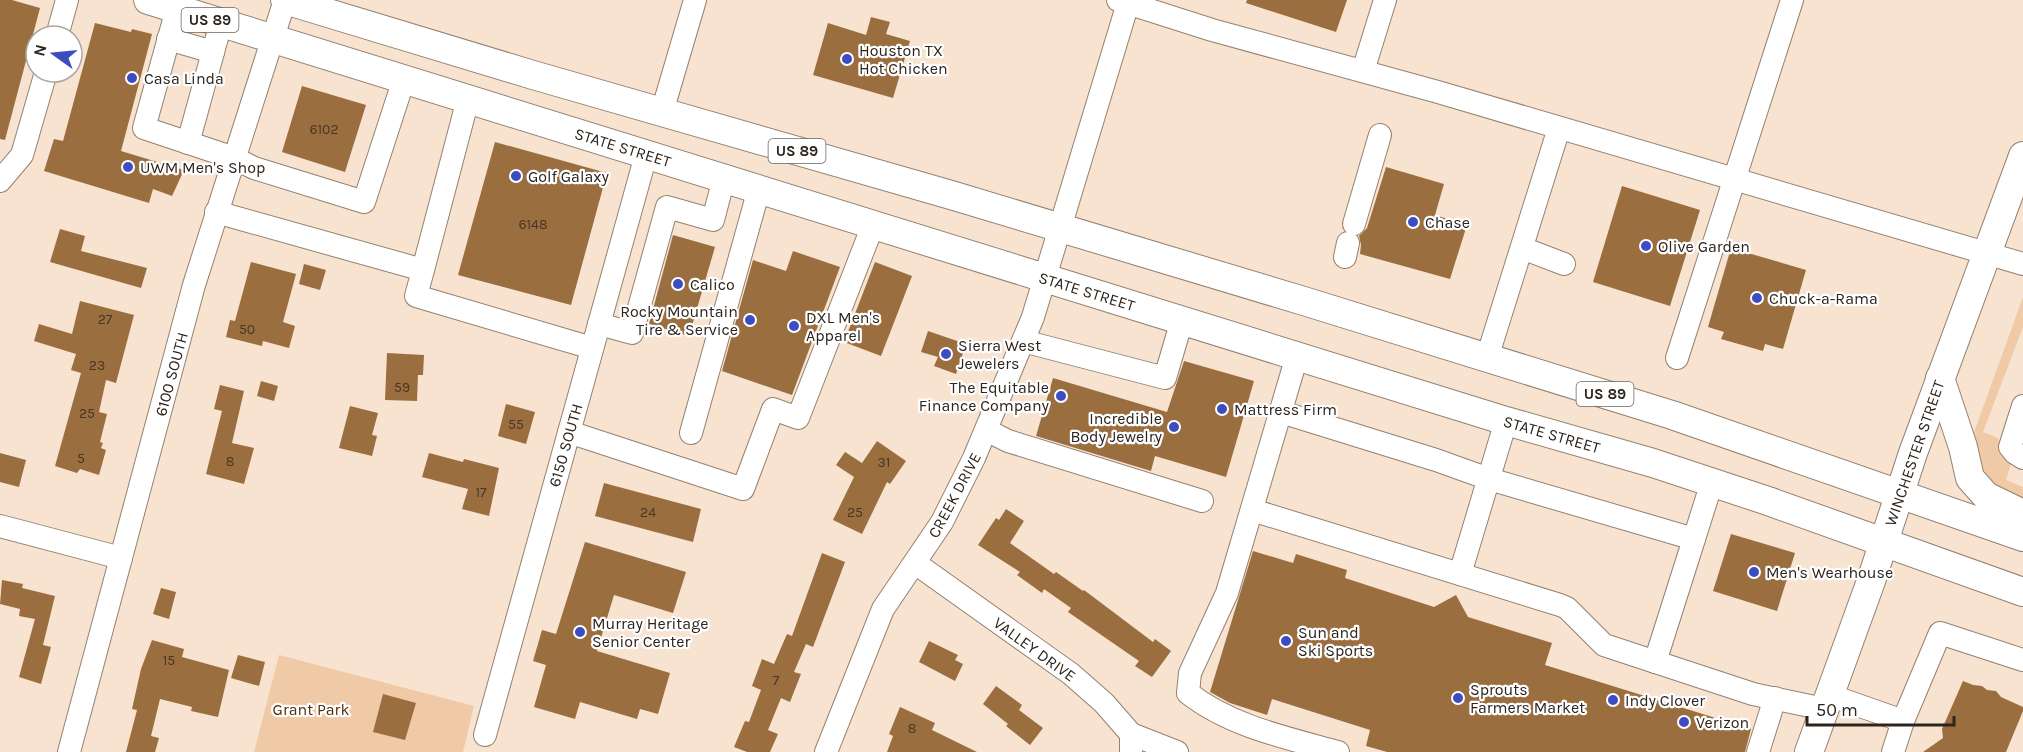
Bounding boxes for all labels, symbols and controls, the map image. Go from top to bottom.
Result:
road number: US 89 [182,8,238,32]
north arrow [24,24,84,84]
place label: Houston TX Hot Chicken [859,41,948,78]
text: N [29,42,51,58]
marker: Houston TX Hot Chicken [840,52,854,66]
place label: Casa Linda [144,69,224,88]
marker: Casa Linda [125,71,139,85]
house number: 6102 [309,121,339,138]
street label: STATE STREET [572,124,673,171]
road number: US 89 [768,139,826,163]
place label: UWM Men's Shop [140,158,265,177]
marker: UWM Men's Shop [121,160,135,174]
place label: Golf Galaxy [528,167,609,186]
marker: Golf Galaxy [509,169,523,183]
place label: Chase [1425,213,1470,232]
marker: Chase [1406,215,1420,229]
house number: 6148 [518,216,548,233]
place label: Olive Garden [1658,237,1750,256]
marker: Olive Garden [1639,239,1653,253]
street label: STATE STREET [1036,268,1137,315]
place label: Calico [690,275,735,294]
marker: Calico [671,277,685,291]
place label: Chuck-a-Rama [1769,289,1878,308]
marker: Chuck-a-Rama [1750,291,1764,305]
place label: Rocky Mountain Tire & Service [620,302,738,339]
place label: DXL Men's Apparel [806,308,880,345]
house number: 27 [98,311,113,328]
marker: Rocky Mountain Tire & Service [743,313,757,327]
marker: DXL Men's Apparel [787,319,801,333]
house number: 50 [239,321,255,338]
street label: 6100 SOUTH [151,330,192,418]
place label: Sierra West Jewelers [958,336,1041,373]
marker: Sierra West Jewelers [939,347,953,361]
house number: 23 [89,357,105,374]
place label: The Equitable Finance Company [919,378,1050,415]
street label: WINCHESTER STREET [1881,378,1948,529]
house number: 59 [394,379,410,396]
road number: US 89 [1576,382,1634,406]
marker: The Equitable Finance Company [1054,389,1068,403]
place label: Mattress Firm [1234,400,1337,419]
street label: 6150 SOUTH [545,401,586,489]
marker: Mattress Firm [1215,402,1229,416]
house number: 25 [79,405,95,422]
place label: Incredible Body Jewelry [1070,409,1163,446]
street label: STATE STREET [1501,412,1602,457]
house number: 55 [508,416,524,433]
marker: Incredible Body Jewelry [1167,420,1181,434]
street label: CREEK DRIVE [924,449,985,541]
house number: 5 [77,450,85,467]
house number: 8 [226,453,234,470]
house number: 31 [878,454,890,471]
house number: 17 [475,484,487,501]
house number: 24 [640,504,656,521]
house number: 25 [847,504,863,521]
place label: Men's Wearhouse [1766,563,1893,582]
marker: Men's Wearhouse [1747,565,1761,579]
street label: VALLEY DRIVE [990,613,1080,686]
place label: Murray Heritage Senior Center [592,614,708,651]
place label: Sun and Ski Sports [1298,623,1373,660]
marker: Murray Heritage Senior Center [573,625,587,639]
marker: Sun and Ski Sports [1279,634,1293,648]
house number: 15 [163,652,175,669]
house number: 7 [773,672,780,689]
place label: Sprouts Farmers Market [1470,680,1585,717]
scale bar [1807,689,1954,727]
marker: Sprouts Farmers Market [1451,691,1465,705]
place label: Indy Clover [1625,691,1705,710]
marker: Indy Clover [1606,693,1620,707]
text: 50 m [1816,699,1858,721]
park label: Grant Park [273,700,349,719]
place label: Verizon [1696,713,1749,732]
marker: Verizon [1677,715,1691,729]
house number: 8 [908,720,916,737]

